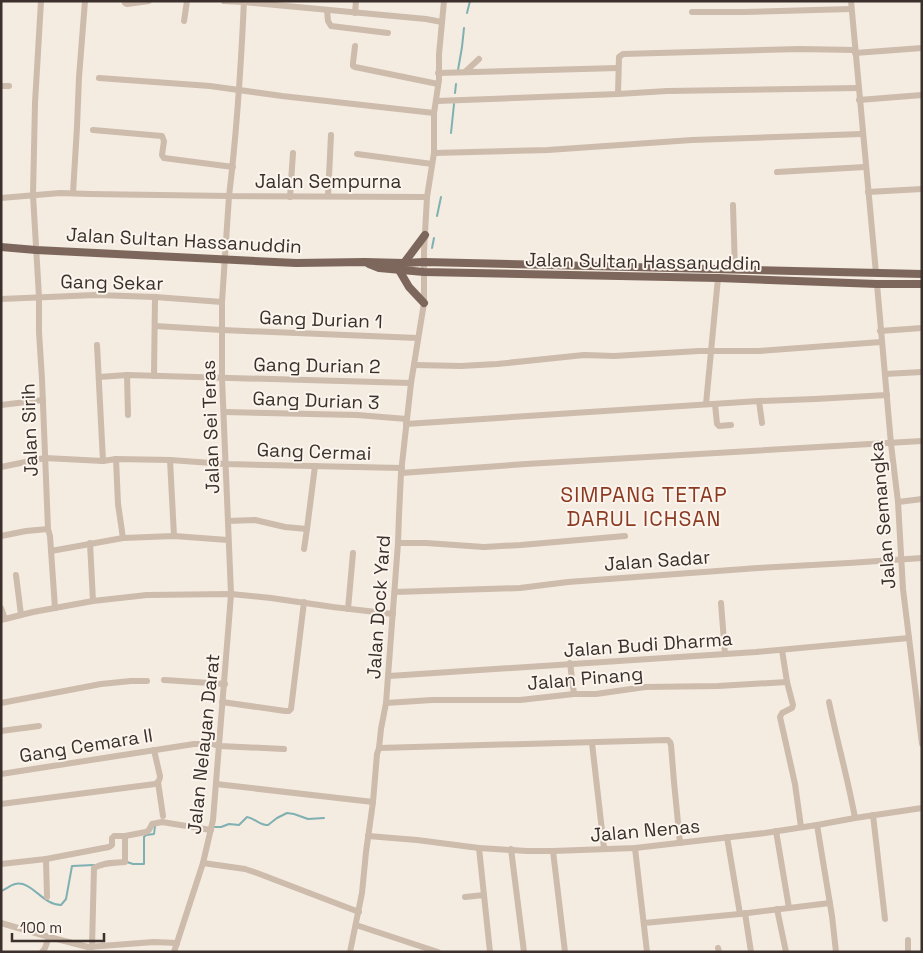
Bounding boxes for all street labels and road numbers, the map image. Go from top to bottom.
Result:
street label: Jalan Sempurna [255,169,401,194]
street label: Jalan Sultan Hassanuddin [65,222,302,259]
street label: Jalan Sultan Hassanuddin [525,247,761,276]
street label: Gang Sekar [60,269,164,296]
street label: Gang Durian 1 [259,305,383,334]
street label: Gang Durian 2 [253,352,381,379]
street label: Jalan Sei Teras [196,360,225,494]
street label: Jalan Sirih [15,383,44,477]
street label: Gang Durian 3 [252,386,380,415]
street label: Gang Cermai [256,437,372,466]
street label: Jalan Semangka [864,440,901,590]
street label: Jalan Dock Yard [361,534,396,680]
street label: Jalan Sadar [603,544,711,577]
street label: Jalan Budi Dharma [563,626,733,663]
street label: Jalan Nelayan Darat [182,652,225,836]
street label: Jalan Pinang [526,661,644,696]
street label: Gang Cemara II [18,723,155,768]
street label: Jalan Nenas [589,813,701,848]

